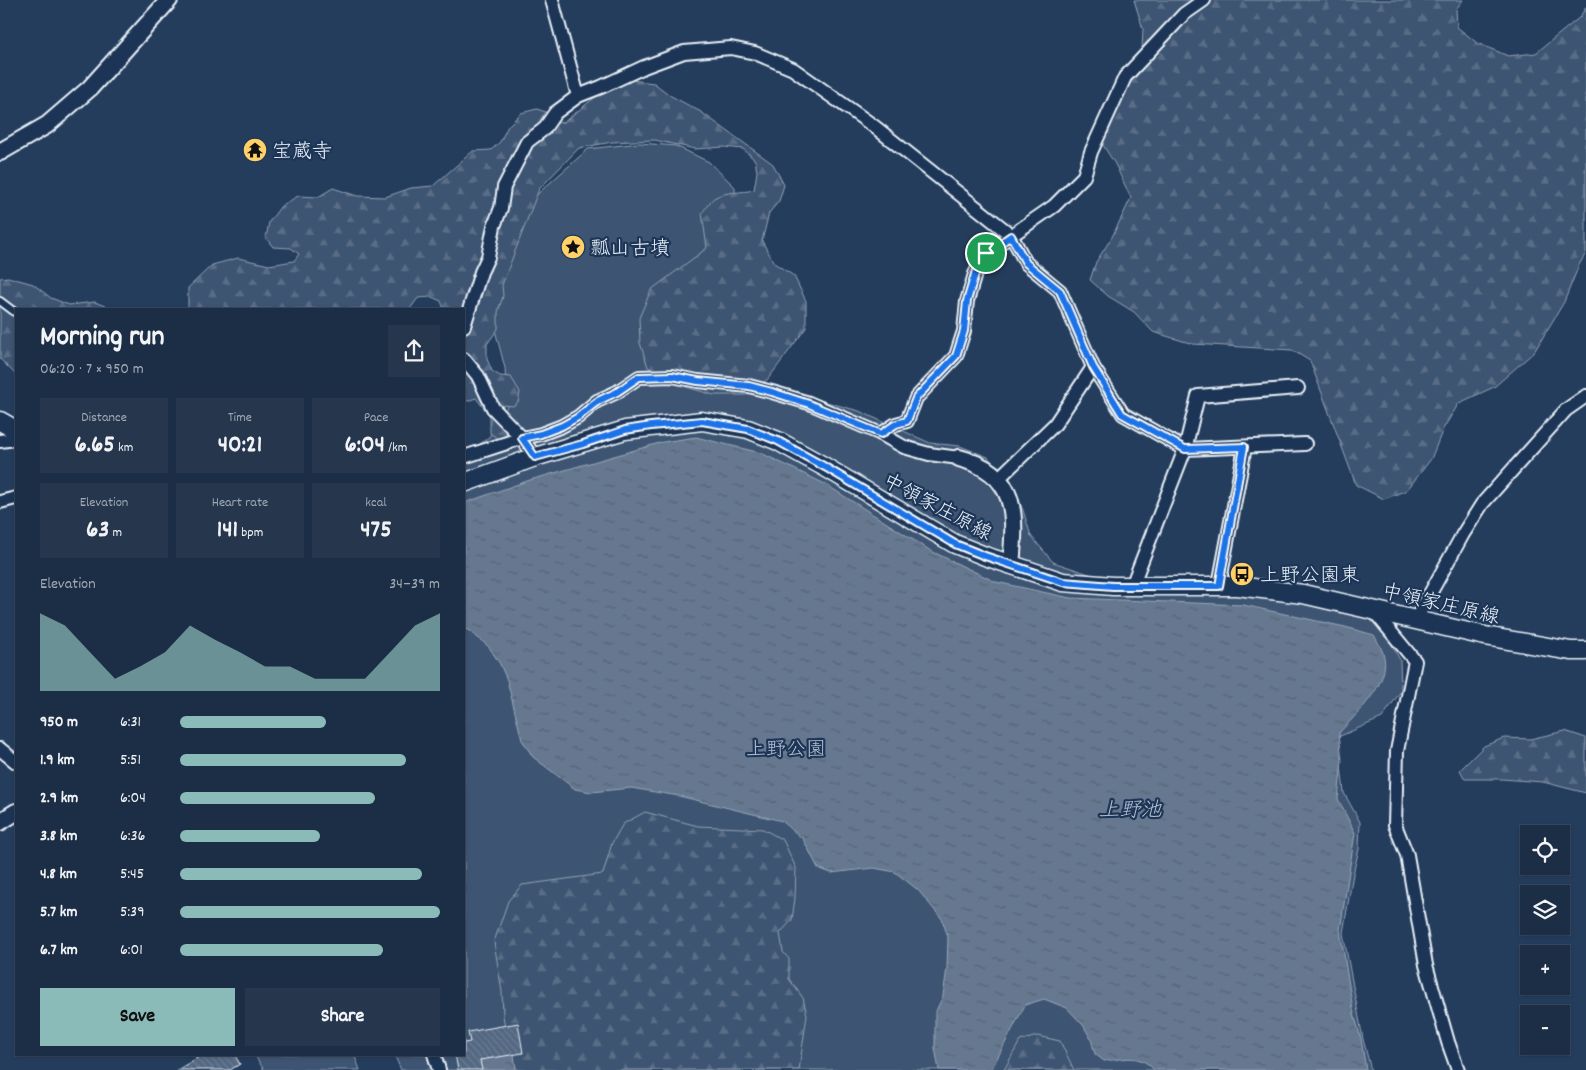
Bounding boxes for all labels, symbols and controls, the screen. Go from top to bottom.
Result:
temple icon: 宝蔵寺 [242,137,268,163]
place label: 宝蔵寺 [272,139,332,167]
pin [965,232,1007,274]
place icon: 瓢山古墳 [560,234,586,260]
place label: 瓢山古墳 [590,236,670,264]
icon: arrive [972,239,1000,267]
text: Morning run [40,319,164,359]
button: share [388,325,440,377]
text: 06:20 · 7 × 950 m [40,358,144,381]
text: Distance [81,408,127,428]
text: Time [228,408,252,428]
text: Pace [364,408,388,428]
text: 6.65 [75,428,115,464]
text: 40:21 [218,428,262,464]
text: 6:04 [345,428,385,464]
text: km [115,438,133,458]
text: /km [385,438,407,458]
street label: 中領家庄原線 [877,468,996,549]
text: Elevation [80,493,128,513]
text: Heart rate [212,493,268,513]
text: kcal [365,493,387,513]
text: 63 [86,513,109,549]
text: 141 [217,513,238,549]
text: 475 [360,513,392,549]
text: m [109,523,122,543]
text: bpm [238,523,263,543]
bus stop icon: 上野公園東 [1229,561,1255,587]
place label: 上野公園東 [1260,563,1360,591]
text: Elevation [40,573,96,596]
text: 34–39 m [389,573,440,596]
street label: 中領家庄原線 [1379,579,1502,633]
text: 950 m [40,711,78,734]
text: 6:31 [120,711,141,734]
park label: 上野公園 [746,737,826,765]
text: 1.9 km [40,749,75,772]
text: 5:51 [120,749,141,772]
text: 2.9 km [40,787,78,810]
text: 6:04 [120,787,146,810]
water label: 上野池 [1099,797,1162,827]
text: 3.8 km [40,825,77,848]
text: 6:36 [120,825,145,848]
map controls [1520,825,1570,1055]
button: locate [1520,825,1570,875]
text: 4.8 km [40,863,77,886]
text: 5:45 [120,863,144,886]
button: layers [1520,885,1570,935]
text: 5.7 km [40,901,77,924]
text: 5:39 [120,901,145,924]
text: 6.7 km [40,939,78,962]
text: 6:01 [120,939,143,962]
button: + [1520,945,1570,995]
button: Save [40,988,235,1046]
button: Share [245,988,440,1046]
button: − [1520,1005,1570,1055]

